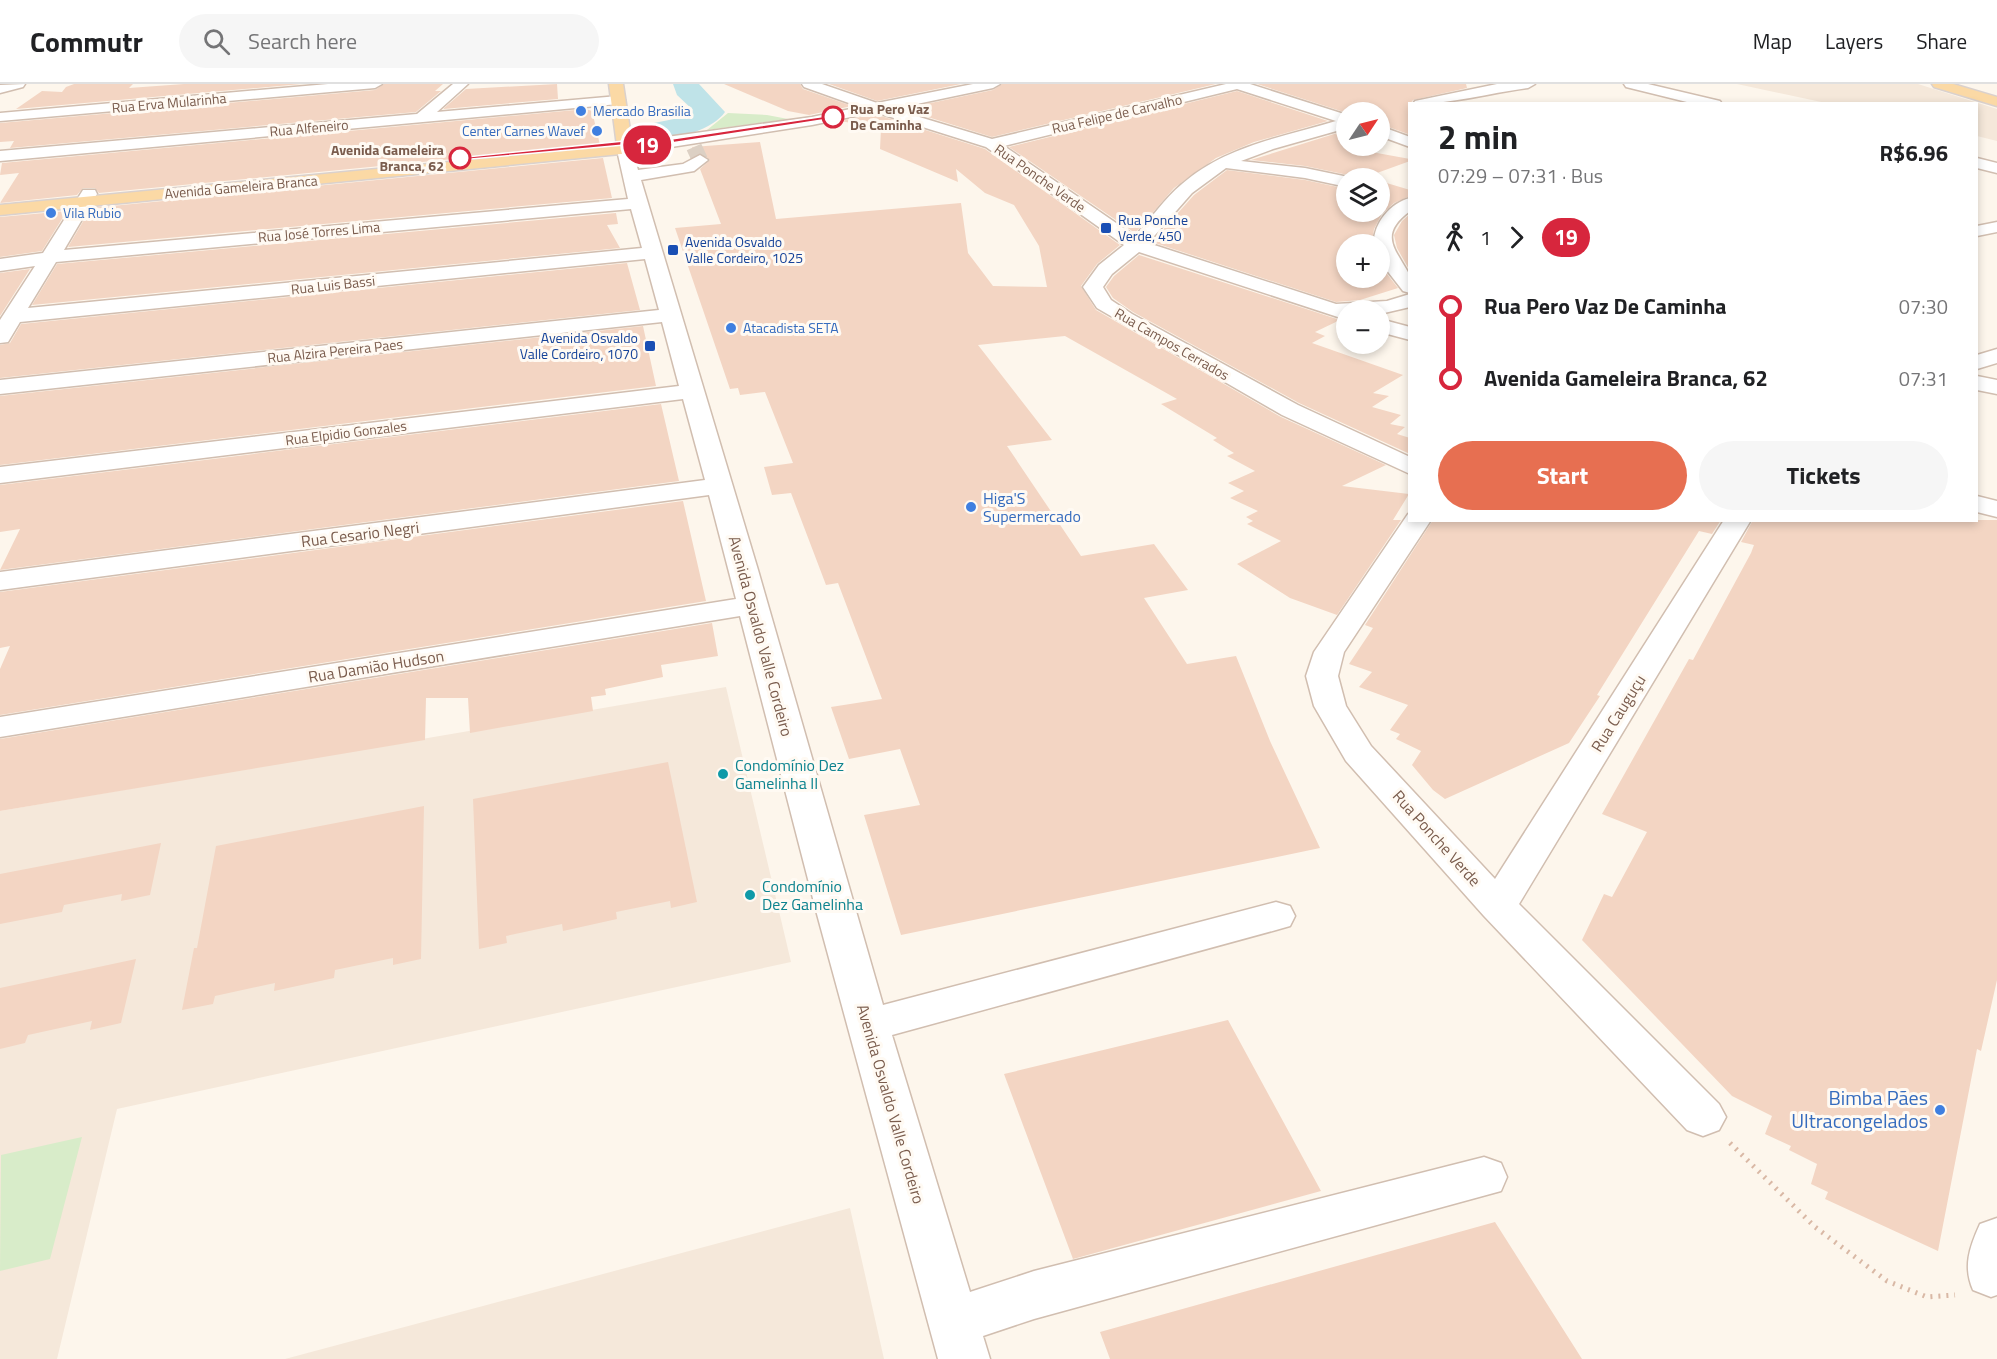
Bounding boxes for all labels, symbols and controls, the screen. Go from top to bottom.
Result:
search box [179,14,599,68]
text: Commutr [30,20,143,63]
text: Search here [248,24,357,58]
icon: search [200,25,233,58]
text: Map [1753,25,1792,57]
text: Layers [1825,25,1883,57]
text: Share [1916,25,1967,57]
street label: Rua Erva Mularinha [111,87,227,118]
street label: Rua Felipe de Carvalho [1050,88,1184,139]
place label: Rua Pero Vaz De Caminha [850,98,929,135]
place label: Mercado Brasilia [593,100,691,121]
north arrow [1336,102,1390,156]
map controls [1336,102,1390,354]
marker: Mercado Brasilia [574,104,588,118]
marker: Rua Pero Vaz De Caminha [822,106,844,128]
text: 2 min [1438,112,1518,162]
street label: Rua Alfeneiro [269,114,349,141]
place label: Center Carnes Wavef [462,120,585,141]
marker: Center Carnes Wavef [590,124,604,138]
line badge: 19 [620,126,674,164]
text: 19 [635,129,659,161]
text: R$6.96 [1879,136,1948,170]
street label: Rua Ponche Verde [990,138,1090,217]
place label: Avenida Gameleira Branca, 62 [331,139,444,176]
marker: Avenida Gameleira Branca, 62 [449,147,471,169]
text: 07:29 – 07:31 · Bus [1438,160,1603,191]
button: layers [1336,168,1390,222]
street label: Avenida Gameleira Branca [163,169,318,204]
place label: Vila Rubio [63,202,121,223]
marker: Vila Rubio [44,206,58,220]
place label: Rua Ponche Verde, 450 [1118,209,1188,246]
street label: Rua José Torres Lima [257,216,381,247]
marker: Rua Ponche Verde, 450 [1099,221,1113,235]
icon: walk [1438,221,1471,254]
icon: forward [1500,221,1533,254]
text: 19 [1554,221,1578,253]
text: 1 [1480,222,1491,253]
place label: Avenida Osvaldo Valle Cordeiro, 1025 [685,231,803,268]
button: + [1336,234,1390,288]
marker: Avenida Osvaldo Valle Cordeiro, 1025 [666,243,680,257]
street label: Rua Luis Bassi [290,270,376,299]
text: Rua Pero Vaz De Caminha [1484,289,1727,323]
text: 07:30 [1899,291,1948,322]
button: − [1336,300,1390,354]
street label: Rua Campos Cerrados [1111,302,1234,385]
place label: Atacadista SETA [743,317,839,338]
marker: Atacadista SETA [724,321,738,335]
place label: Avenida Osvaldo Valle Cordeiro, 1070 [520,327,638,364]
street label: Rua Alzira Pereira Paes [266,333,404,368]
marker: Avenida Osvaldo Valle Cordeiro, 1070 [643,339,657,353]
text: Avenida Gameleira Branca, 62 [1484,361,1768,395]
text: 07:31 [1899,363,1948,394]
street label: Rua Elpidio Gonzales [284,415,408,450]
button: Start [1438,441,1687,510]
button: Tickets [1699,441,1948,510]
place label: Higa'S Supermercado [983,486,1081,528]
marker: Higa'S Supermercado [964,500,978,514]
street label: Rua Cesario Negri [299,515,421,553]
street label: Avenida Osvaldo Valle Cordeiro [723,533,799,739]
street label: Rua Damião Hudson [306,643,446,689]
street label: Rua Cauguçu [1585,670,1651,756]
place label: Condomínio Dez Gamelinha II [735,753,844,795]
marker: Condomínio Dez Gamelinha II [716,767,730,781]
street label: Rua Ponche Verde [1387,785,1487,891]
place label: Condomínio Dez Gamelinha [762,874,863,916]
marker: Condomínio Dez Gamelinha [743,888,757,902]
street label: Avenida Osvaldo Valle Cordeiro [851,1001,931,1207]
place label: Bimba Pães Ultracongelados [1791,1082,1928,1136]
marker: Bimba Pães Ultracongelados [1933,1103,1947,1117]

